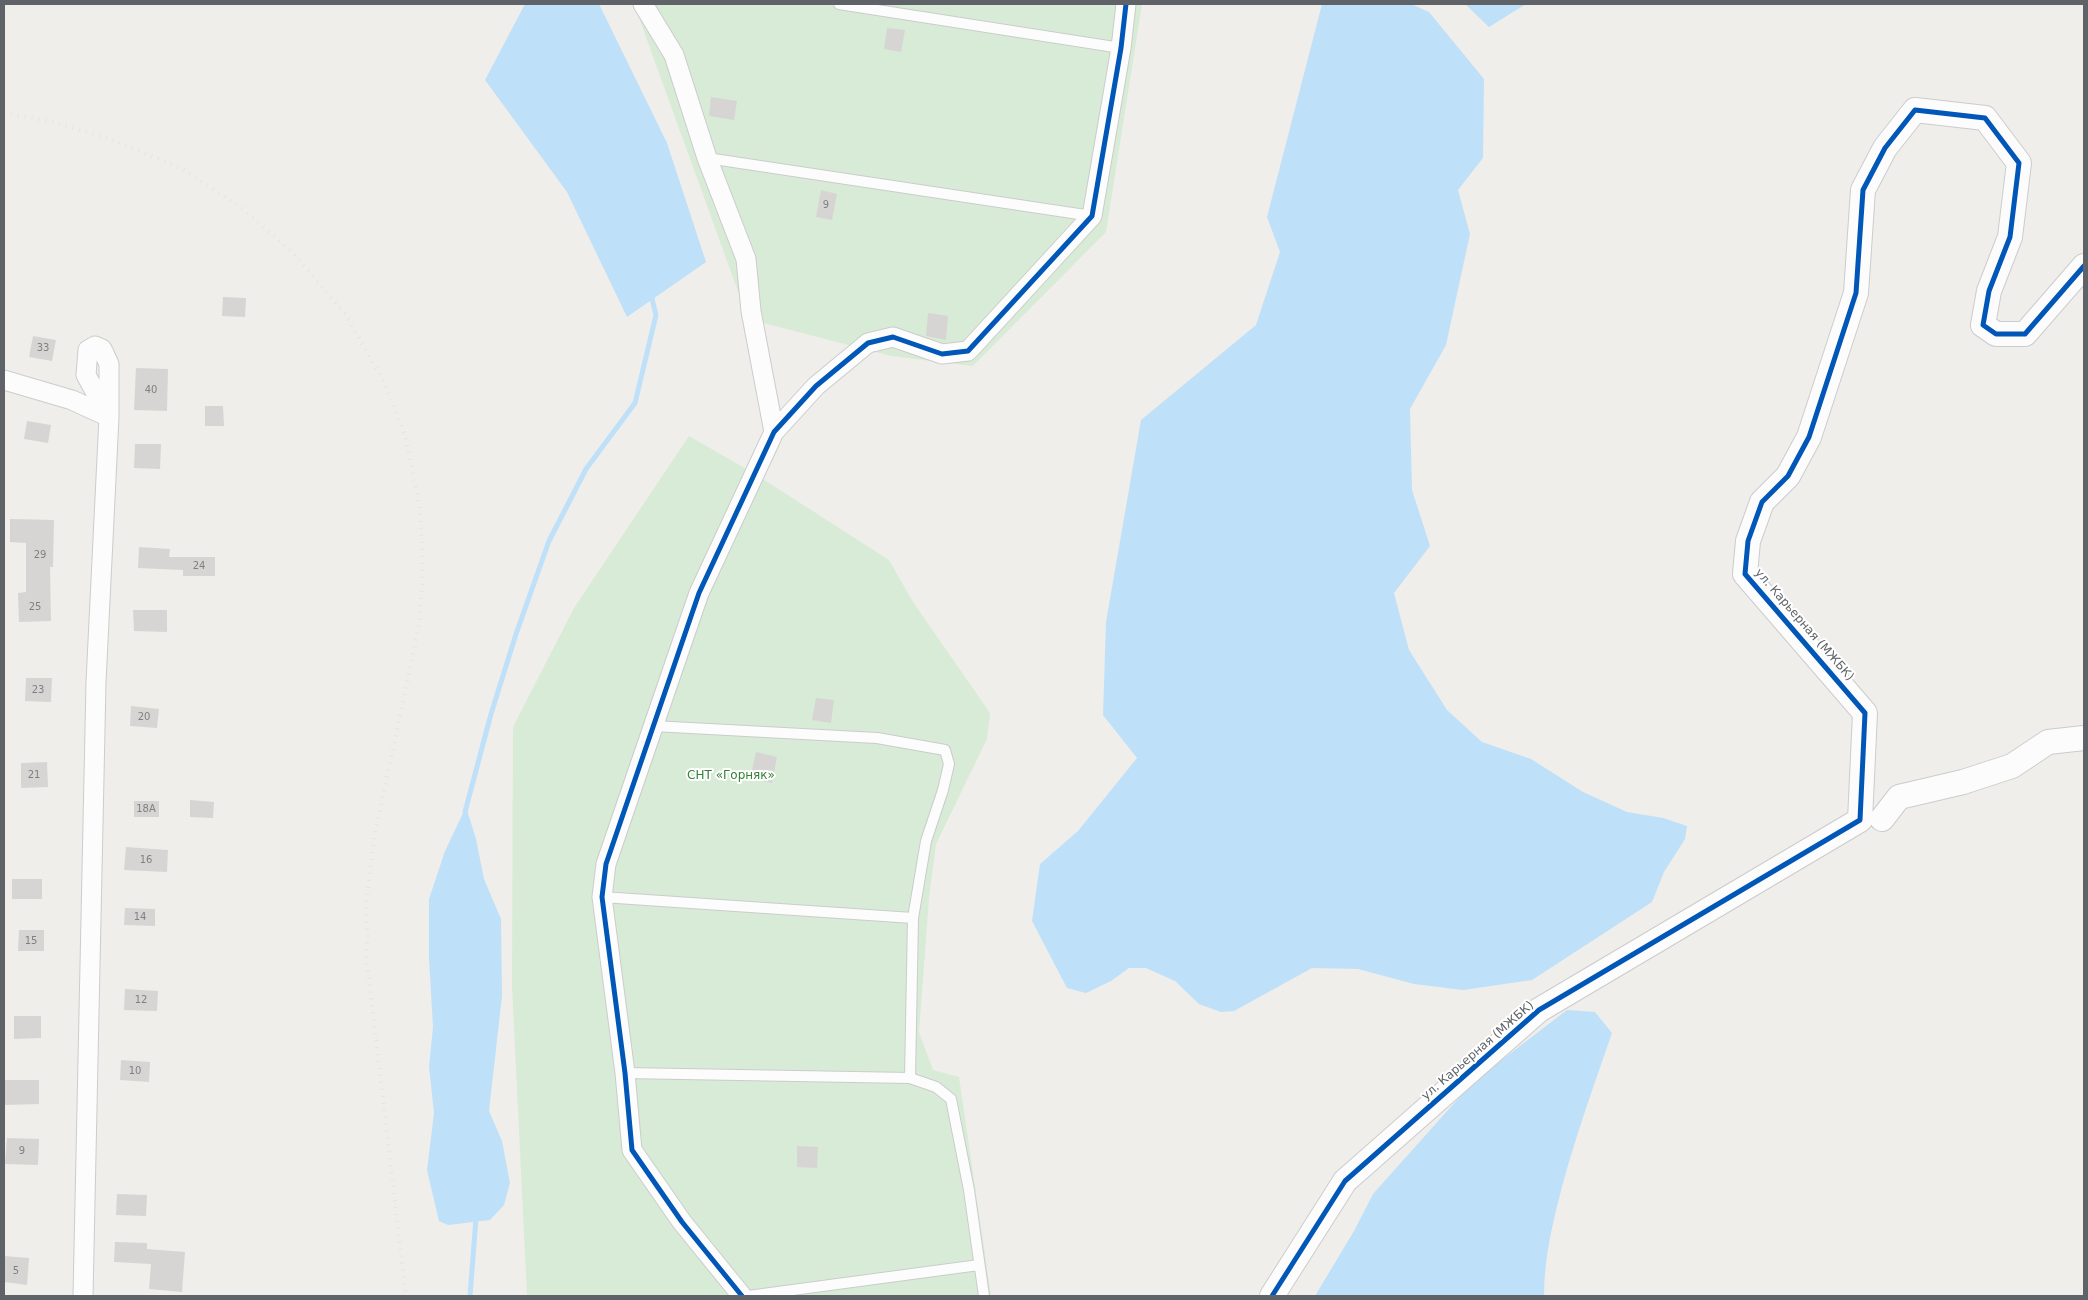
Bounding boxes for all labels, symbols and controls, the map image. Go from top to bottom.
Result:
house number: 9 [823,199,829,211]
house number: 33 [37,342,49,354]
house number: 40 [145,384,157,396]
house number: 29 [34,549,46,561]
house number: 24 [193,560,205,572]
street label: ул. Карьерная (МЖБК) [1751,566,1857,684]
house number: 25 [29,601,41,613]
house number: 23 [32,684,44,696]
house number: 20 [138,711,150,723]
house number: 21 [28,769,40,781]
park label: СНТ «Горняк» [687,769,775,783]
house number: 18А [136,803,156,815]
house number: 16 [140,854,152,866]
house number: 14 [134,911,146,923]
house number: 15 [25,935,37,947]
house number: 12 [135,994,147,1006]
street label: ул. Карьерная (МЖБК) [1419,998,1537,1104]
house number: 10 [129,1065,141,1077]
house number: 9 [19,1145,25,1157]
house number: 5 [13,1265,19,1277]

